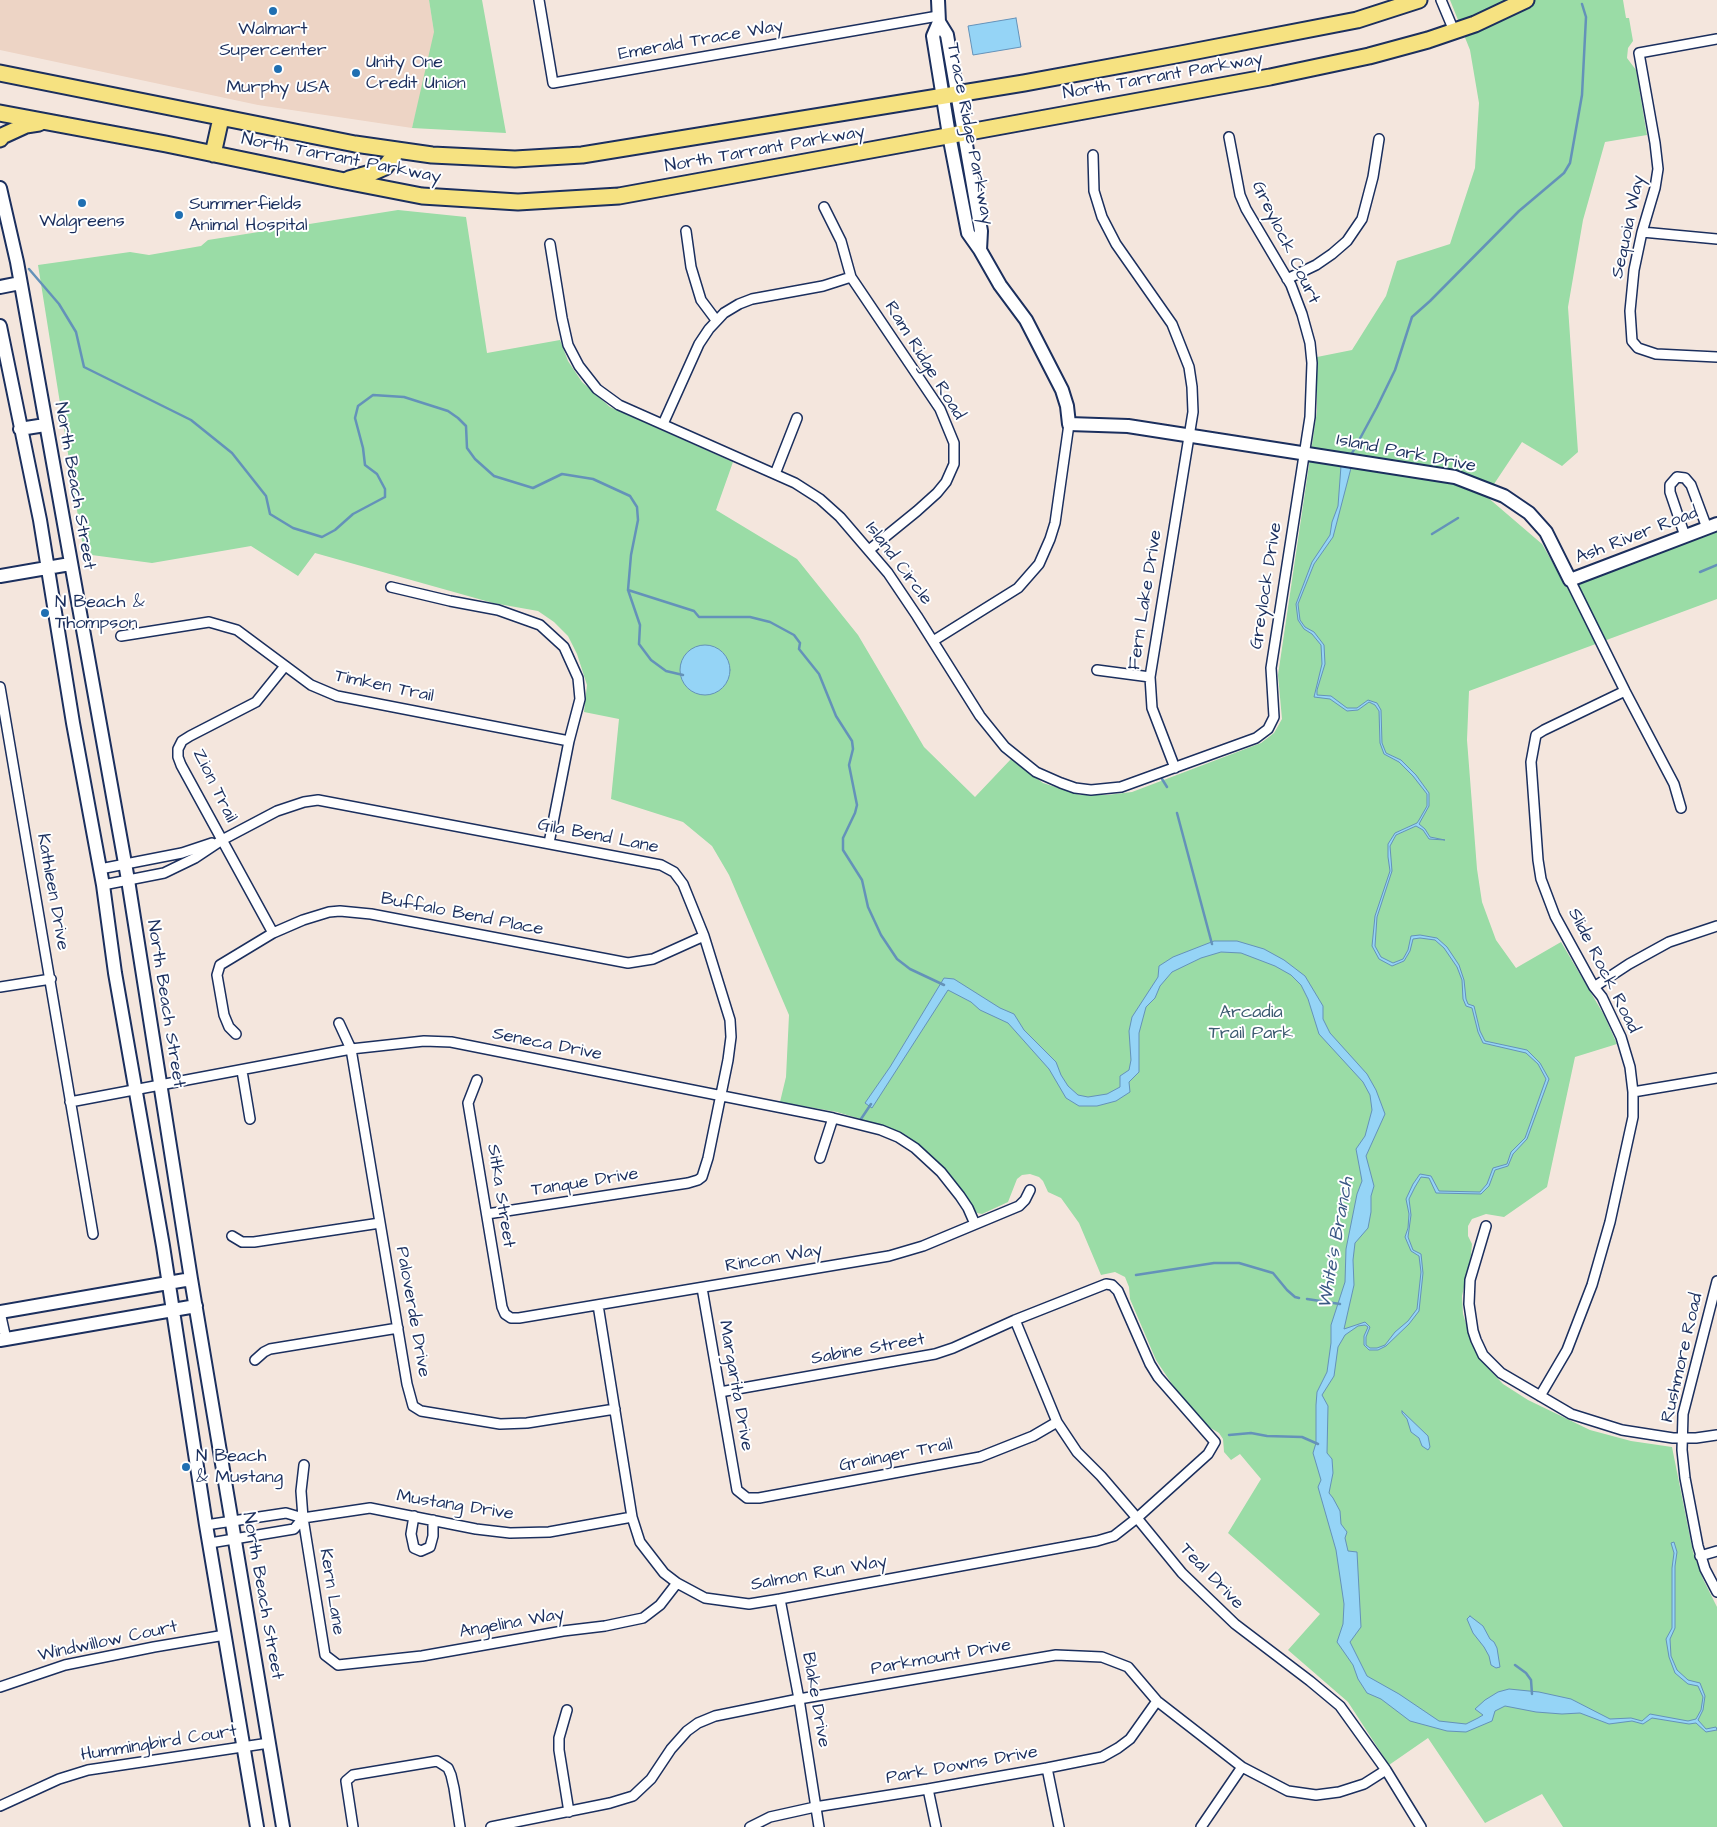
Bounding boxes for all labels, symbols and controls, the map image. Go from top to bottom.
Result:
marker: Walmart Supercenter [267,5,279,17]
street label: Emerald Trace Way [617,16,785,66]
place label: Walmart Supercenter [219,19,327,62]
street label: Trace Ridge Parkway [941,41,997,227]
street label: North Tarrant Parkway [1061,49,1265,105]
place label: Unity One Credit Union [366,52,466,94]
marker: Murphy USA [272,63,284,75]
marker: Unity One Credit Union [350,67,362,79]
place label: Murphy USA [226,77,330,99]
street label: North Tarrant Parkway [663,122,867,178]
street label: North Tarrant Parkway [239,129,443,189]
street label: Sequoia Way [1608,173,1650,281]
street label: Greylock Court [1246,178,1324,308]
place label: Summerfields Animal Hospital [189,194,308,236]
marker: Walgreens [76,197,88,209]
marker: Summerfields Animal Hospital [173,209,185,221]
place label: Walgreens [39,211,125,233]
street label: Ram Ridge Road [879,298,969,424]
street label: North Beach Street [49,401,99,571]
street label: Island Park Drive [1335,430,1477,478]
street label: Ash River Road [1573,503,1701,569]
street label: Island Circle [860,518,936,610]
street label: Greylock Drive [1246,521,1288,651]
street label: Fern Lake Drive [1124,528,1168,672]
place label: N Beach & Thompson [55,592,145,634]
marker: N Beach & Thompson [39,607,51,619]
street label: Timken Trail [332,666,436,708]
street label: Zion Trail [187,746,241,826]
street label: Gila Bend Lane [536,815,660,859]
street label: Kathleen Drive [31,832,73,952]
street label: Buffalo Bend Place [379,889,545,941]
street label: Slide Rock Road [1562,905,1644,1037]
street label: North Beach Street [141,919,189,1089]
park label: Arcadia Trail Park [1209,1002,1293,1044]
street label: Seneca Drive [490,1024,604,1066]
street label: Sitka Street [481,1143,519,1249]
street label: Tanque Drive [530,1164,640,1202]
water label: White's Branch [1314,1176,1360,1310]
street label: Rincon Way [724,1240,824,1278]
street label: Paloverde Drive [390,1245,434,1379]
street label: Rushmore Road [1658,1291,1708,1425]
street label: Margarita Drive [713,1319,757,1453]
street label: Sabine Street [809,1329,927,1371]
street label: Grainger Trail [837,1434,955,1478]
place label: N Beach & Mustang [196,1446,283,1488]
marker: N Beach & Mustang [180,1461,192,1473]
street label: Mustang Drive [395,1486,515,1526]
street label: North Beach Street [237,1511,287,1681]
street label: Teal Drive [1174,1539,1248,1615]
street label: Kern Lane [314,1547,348,1637]
street label: Salmon Run Way [749,1551,889,1597]
street label: Angelina Way [458,1604,566,1644]
street label: Windwillow Court [36,1617,180,1667]
street label: Parkmount Drive [869,1635,1013,1681]
street label: Blake Drive [796,1651,834,1749]
street label: Hummingbird Court [80,1721,238,1767]
street label: Park Downs Drive [884,1742,1040,1790]

